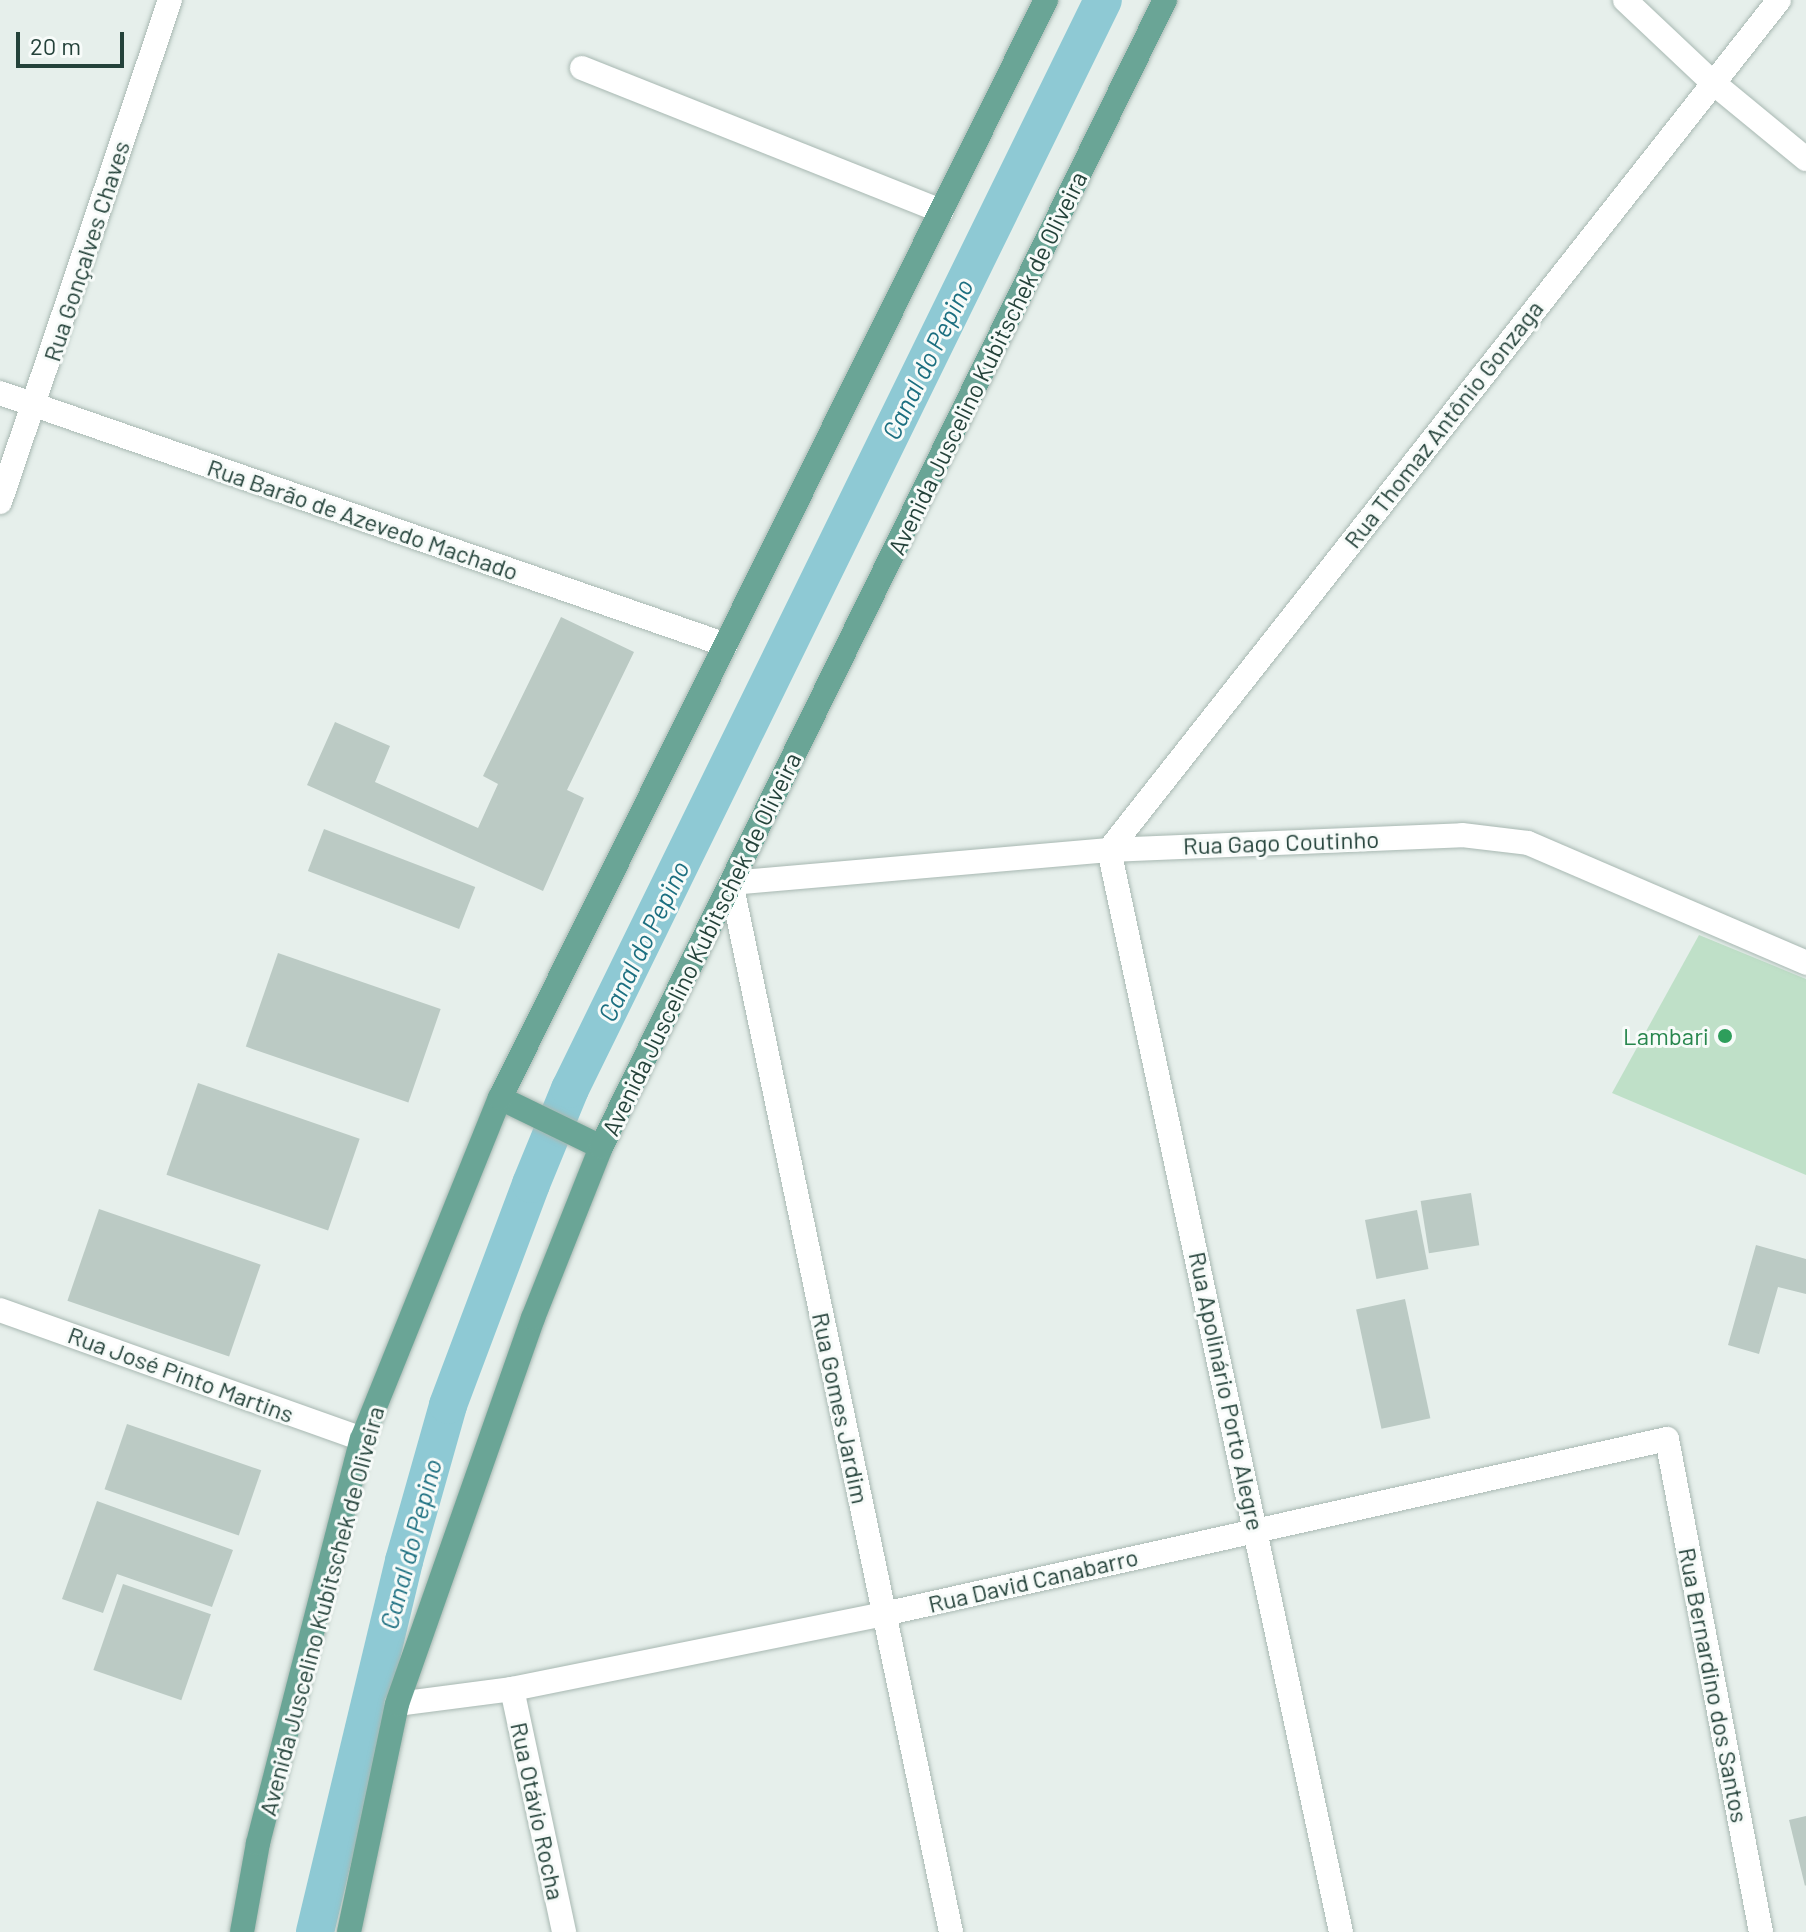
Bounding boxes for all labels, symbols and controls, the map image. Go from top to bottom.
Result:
scale bar [20,16,128,66]
text: 20 m [30,31,81,60]
street label: Rua Gonçalves Chaves [37,137,135,365]
street label: Avenida Juscelino Kubitschek de Oliveira [881,167,1093,559]
water label: Canal do Pepino [875,274,979,444]
street label: Rua Thomaz Antônio Gonzaga [1337,295,1549,553]
street label: Rua Barão de Azevedo Machado [204,452,522,586]
street label: Avenida Juscelino Kubitschek de Oliveira [595,748,807,1140]
street label: Rua Gago Coutinho [1182,824,1380,860]
water label: Canal do Pepino [591,856,695,1026]
place label: Lambari [1623,1022,1709,1050]
marker: Lambari [1716,1027,1734,1045]
street label: Rua Apolinário Porto Alegre [1183,1249,1271,1533]
street label: Rua Gomes Jardim [807,1310,875,1506]
street label: Rua José Pinto Martins [64,1320,298,1428]
street label: Avenida Juscelino Kubitschek de Oliveira [252,1403,390,1819]
water label: Canal do Pepino [372,1455,448,1633]
street label: Rua David Canabarro [925,1542,1141,1618]
street label: Rua Bernardino dos Santos [1673,1545,1755,1825]
street label: Rua Otávio Rocha [505,1719,571,1903]

